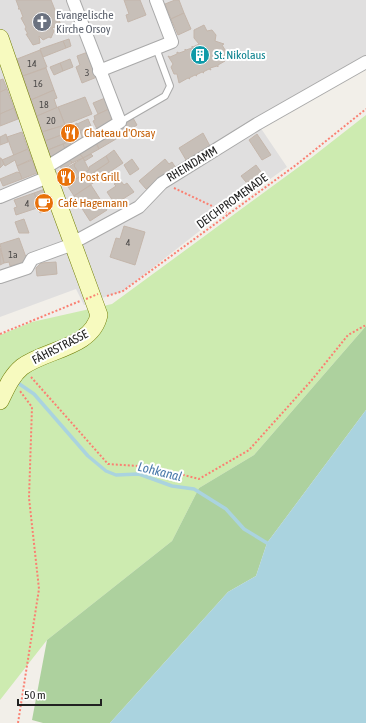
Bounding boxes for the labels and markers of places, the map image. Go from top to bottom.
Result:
place label: Evangelische Kirche Orsoy [56,8,114,36]
church icon: Evangelische Kirche Orsoy [31,11,53,33]
building icon: St. Nikolaus [189,44,211,66]
place label: St. Nikolaus [214,48,266,62]
restaurant icon: Chateau d'Orsay [59,122,81,144]
place label: Chateau d'Orsay [84,126,156,140]
restaurant icon: Post Grill [55,166,77,188]
place label: Post Grill [80,170,121,184]
cafe icon: Café Hagemann [33,192,55,214]
place label: Café Hagemann [58,196,128,210]

